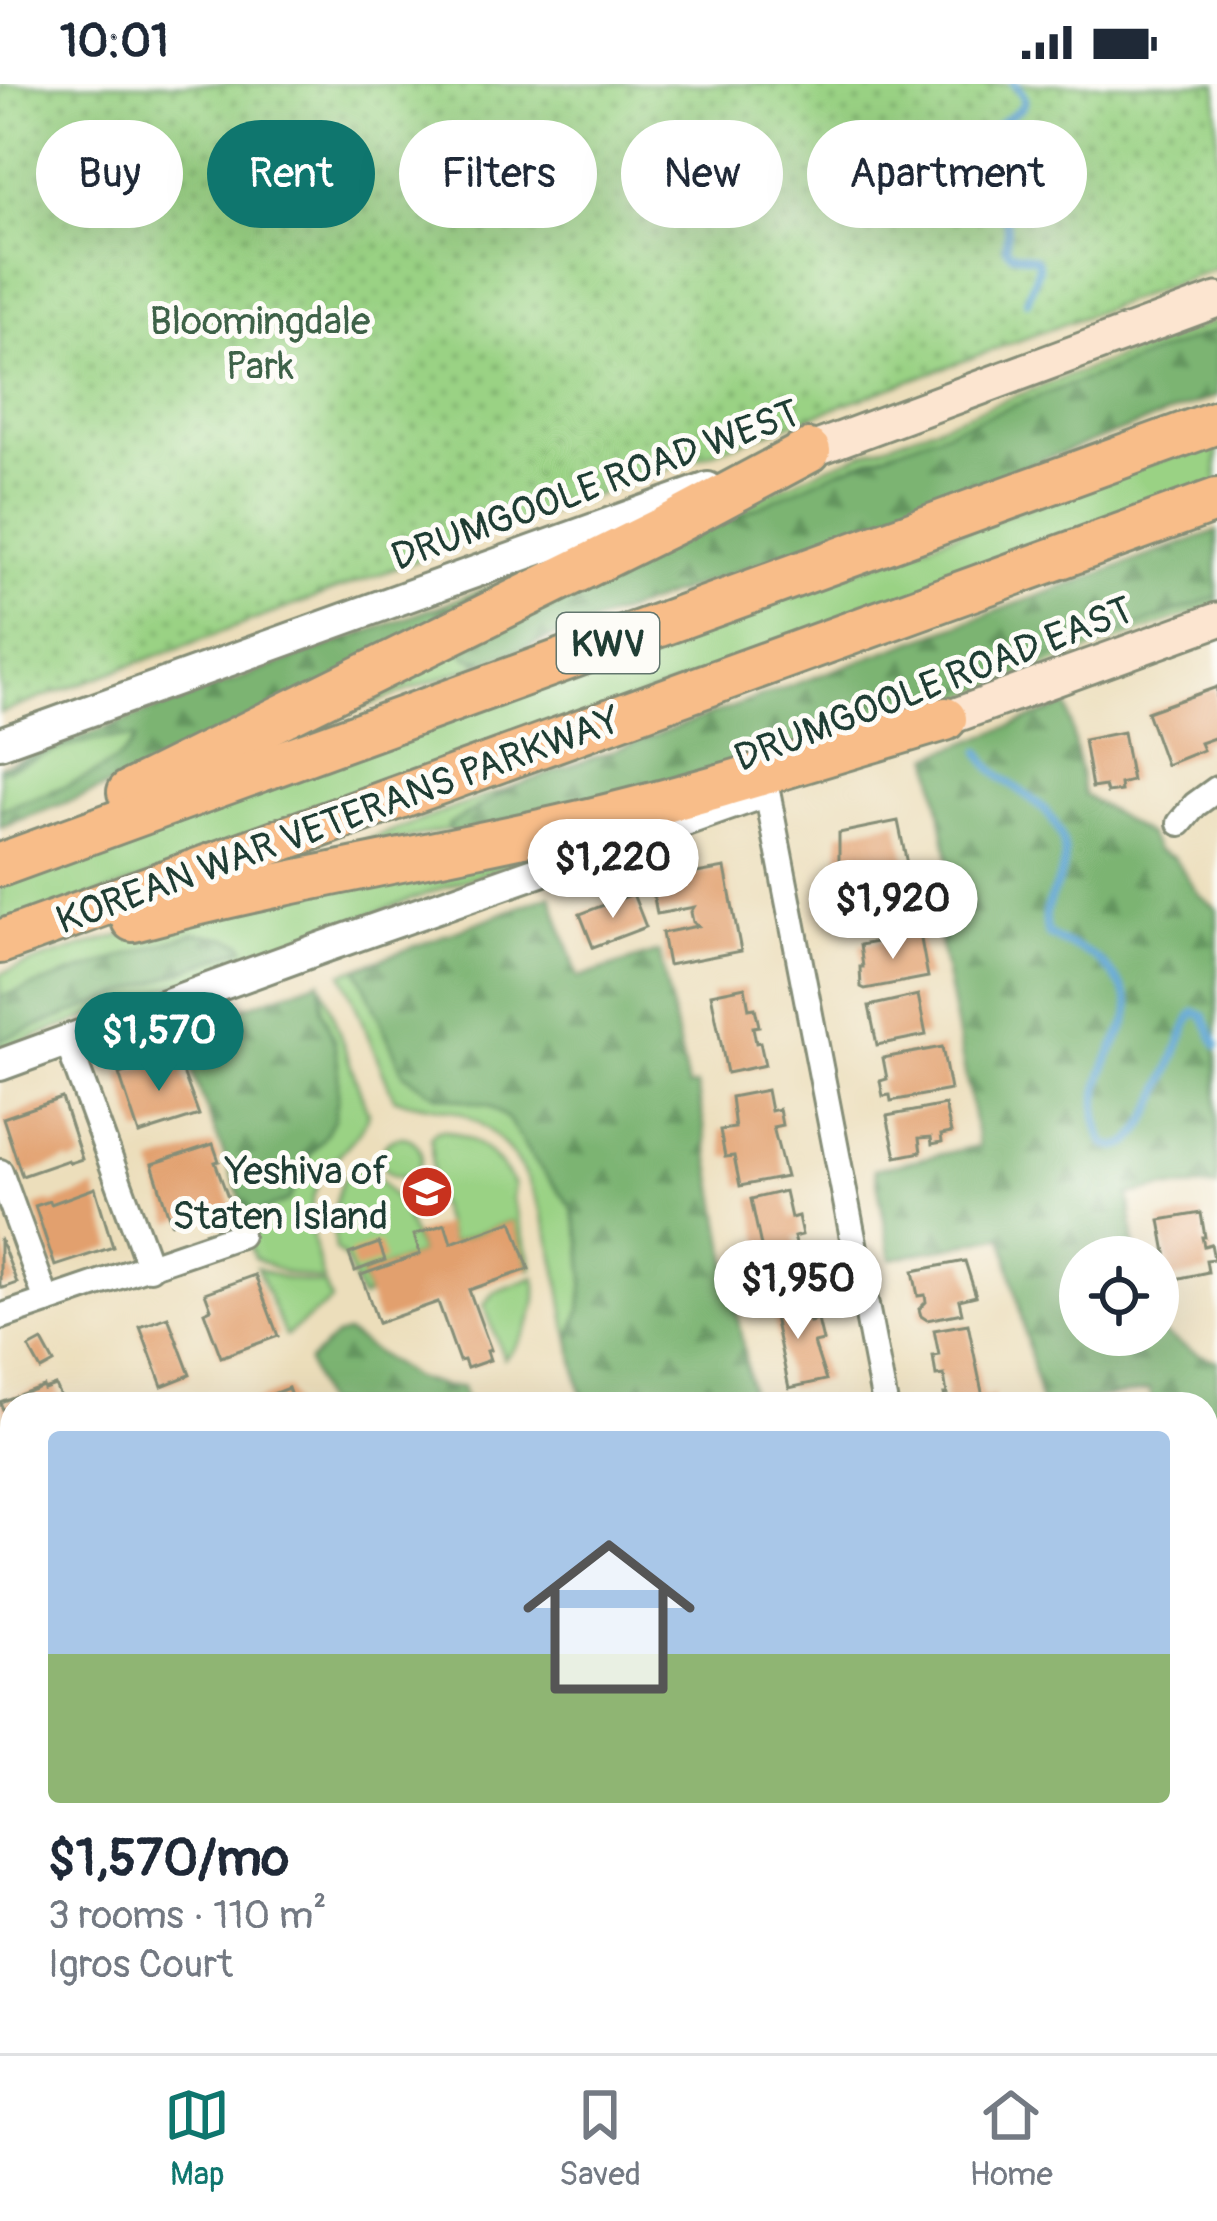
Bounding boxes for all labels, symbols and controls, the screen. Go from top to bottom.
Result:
text: 10:01 [60,14,169,70]
chip: Buy [36,120,183,228]
chip: Rent [207,120,375,228]
chip: Filters [399,120,597,228]
chip: New [621,120,783,228]
chip: Apartment [807,120,1087,228]
park label: Bloomingdale Park [150,297,370,391]
street label: DRUMGOOLE ROAD WEST [385,389,806,582]
street label: DRUMGOOLE ROAD EAST [727,586,1140,783]
road number: KWV [557,613,659,673]
street label: KOREAN WAR VETERANS PARKWAY [50,695,627,946]
pin: $1,220 [515,819,711,921]
text: $1,220 [555,833,671,882]
pin: $1,920 [795,860,991,962]
text: $1,920 [836,874,950,923]
pin: $1,570 [61,992,257,1094]
text: $1,570 [102,1006,216,1055]
place label: Yeshiva of Staten Island [172,1147,388,1241]
school or university icon: Yeshiva of Staten Island [399,1164,455,1220]
map controls [1059,1236,1179,1356]
button: locate [1059,1236,1179,1356]
pin: $1,950 [700,1240,896,1342]
text: $1,950 [741,1254,855,1303]
icon: home [501,1509,717,1725]
text: $1,570/mo [48,1827,289,1891]
text: 3 rooms · 110 m² [48,1891,327,1940]
text: Igros Court [48,1940,233,1989]
tab: Map [164,2082,230,2195]
tab: Saved [559,2082,641,2195]
tab: Home [969,2082,1053,2195]

